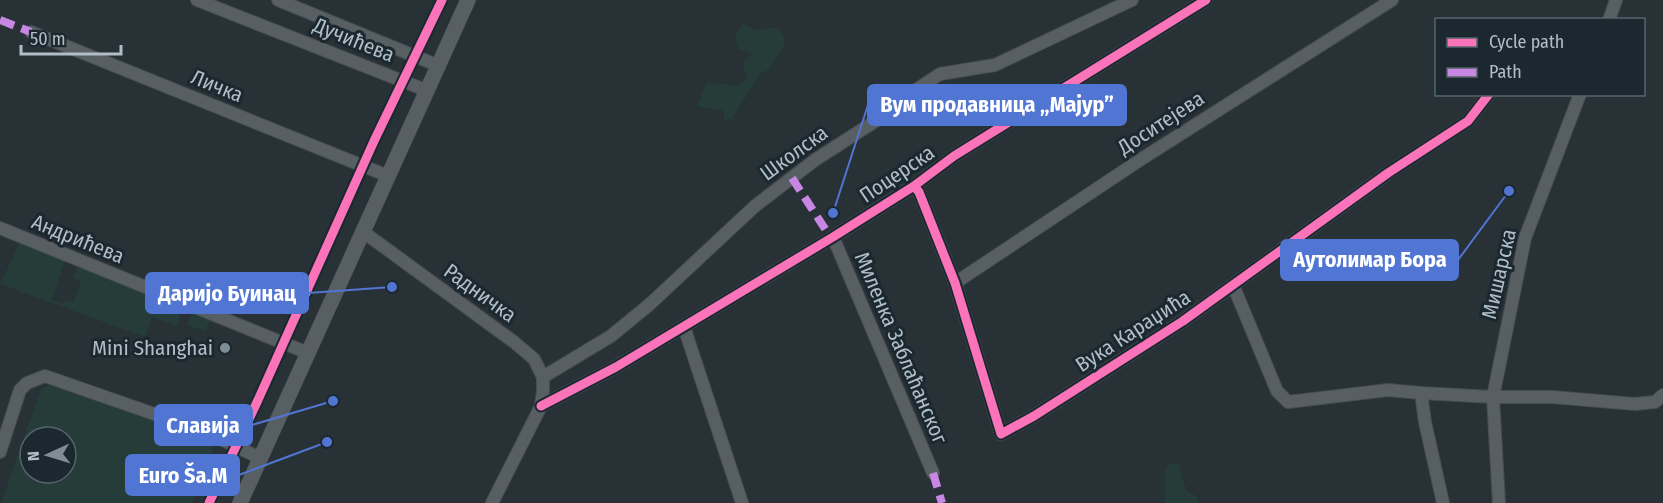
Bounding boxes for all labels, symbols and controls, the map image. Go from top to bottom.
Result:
street label: Дучићева [309,12,398,68]
scale bar [21,18,122,56]
legend [1435,18,1645,96]
text: 50 m [30,28,66,50]
text: Cycle path [1489,31,1564,53]
text: Path [1489,61,1522,83]
street label: Личка [187,64,247,108]
callout: Вум продавница „Мајур” [868,85,1126,125]
street label: Доситејева [1112,85,1209,161]
text: Вум продавница „Мајур” [880,91,1114,118]
street label: Школска [755,120,833,186]
street label: Поцерска [855,139,939,209]
street label: Андрићева [28,209,128,269]
street label: Мишарска [1476,226,1522,322]
callout: Аутолимар Бора [1281,240,1458,280]
text: Аутолимар Бора [1292,246,1447,273]
street label: Миленка Заблаћанског [849,248,954,449]
street label: Радничка [439,258,521,328]
callout: Даријо Буинац [146,273,308,313]
text: Даријо Буинац [157,280,296,307]
street label: Вука Караџића [1071,284,1195,378]
place label: Mini Shanghai [92,335,213,361]
marker: Mini Shanghai [218,341,232,355]
callout: Славија [155,405,252,445]
text: Славија [166,412,240,439]
north arrow [18,425,78,485]
text: N [24,451,43,461]
callout: Euro Ša.M [126,455,239,495]
text: Euro Ša.M [139,461,227,489]

